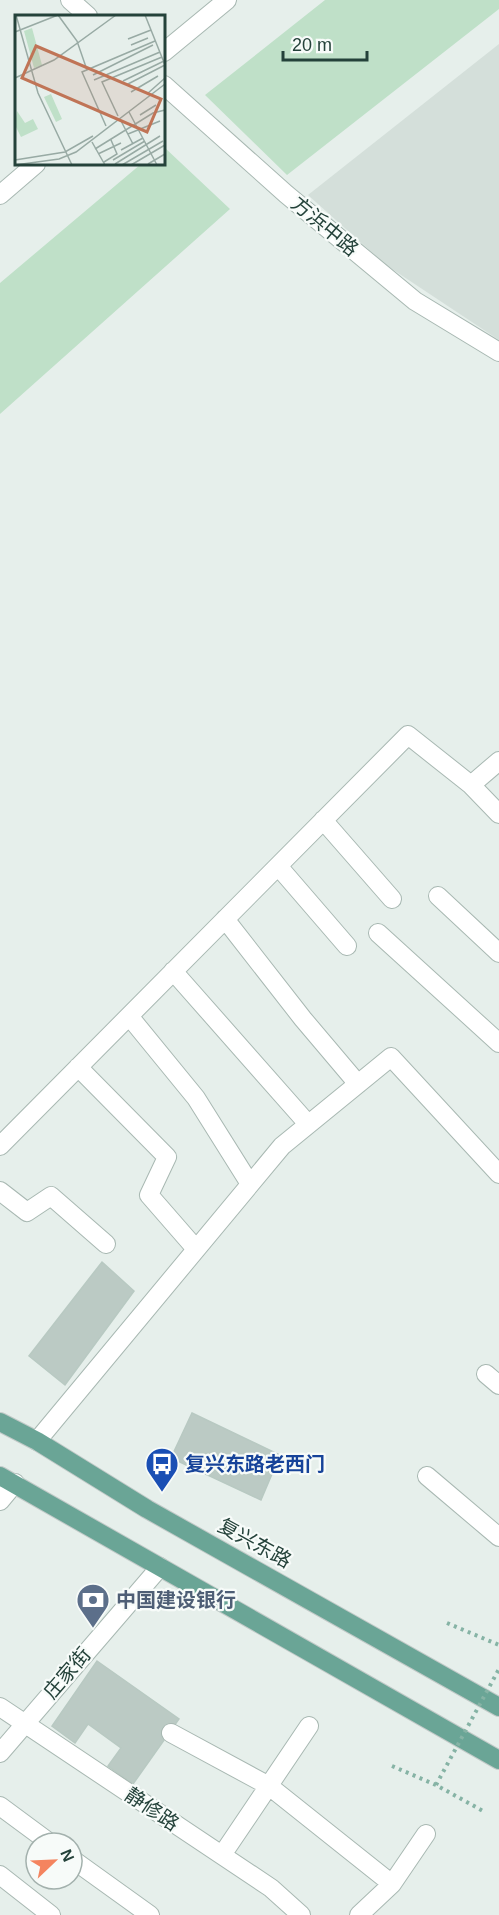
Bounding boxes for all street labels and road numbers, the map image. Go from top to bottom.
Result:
street label: 方浜中路 [287,192,363,260]
street label: 复兴东路 [215,1514,295,1572]
street label: 庄家街 [39,1643,95,1703]
street label: 静修路 [121,1783,183,1835]

